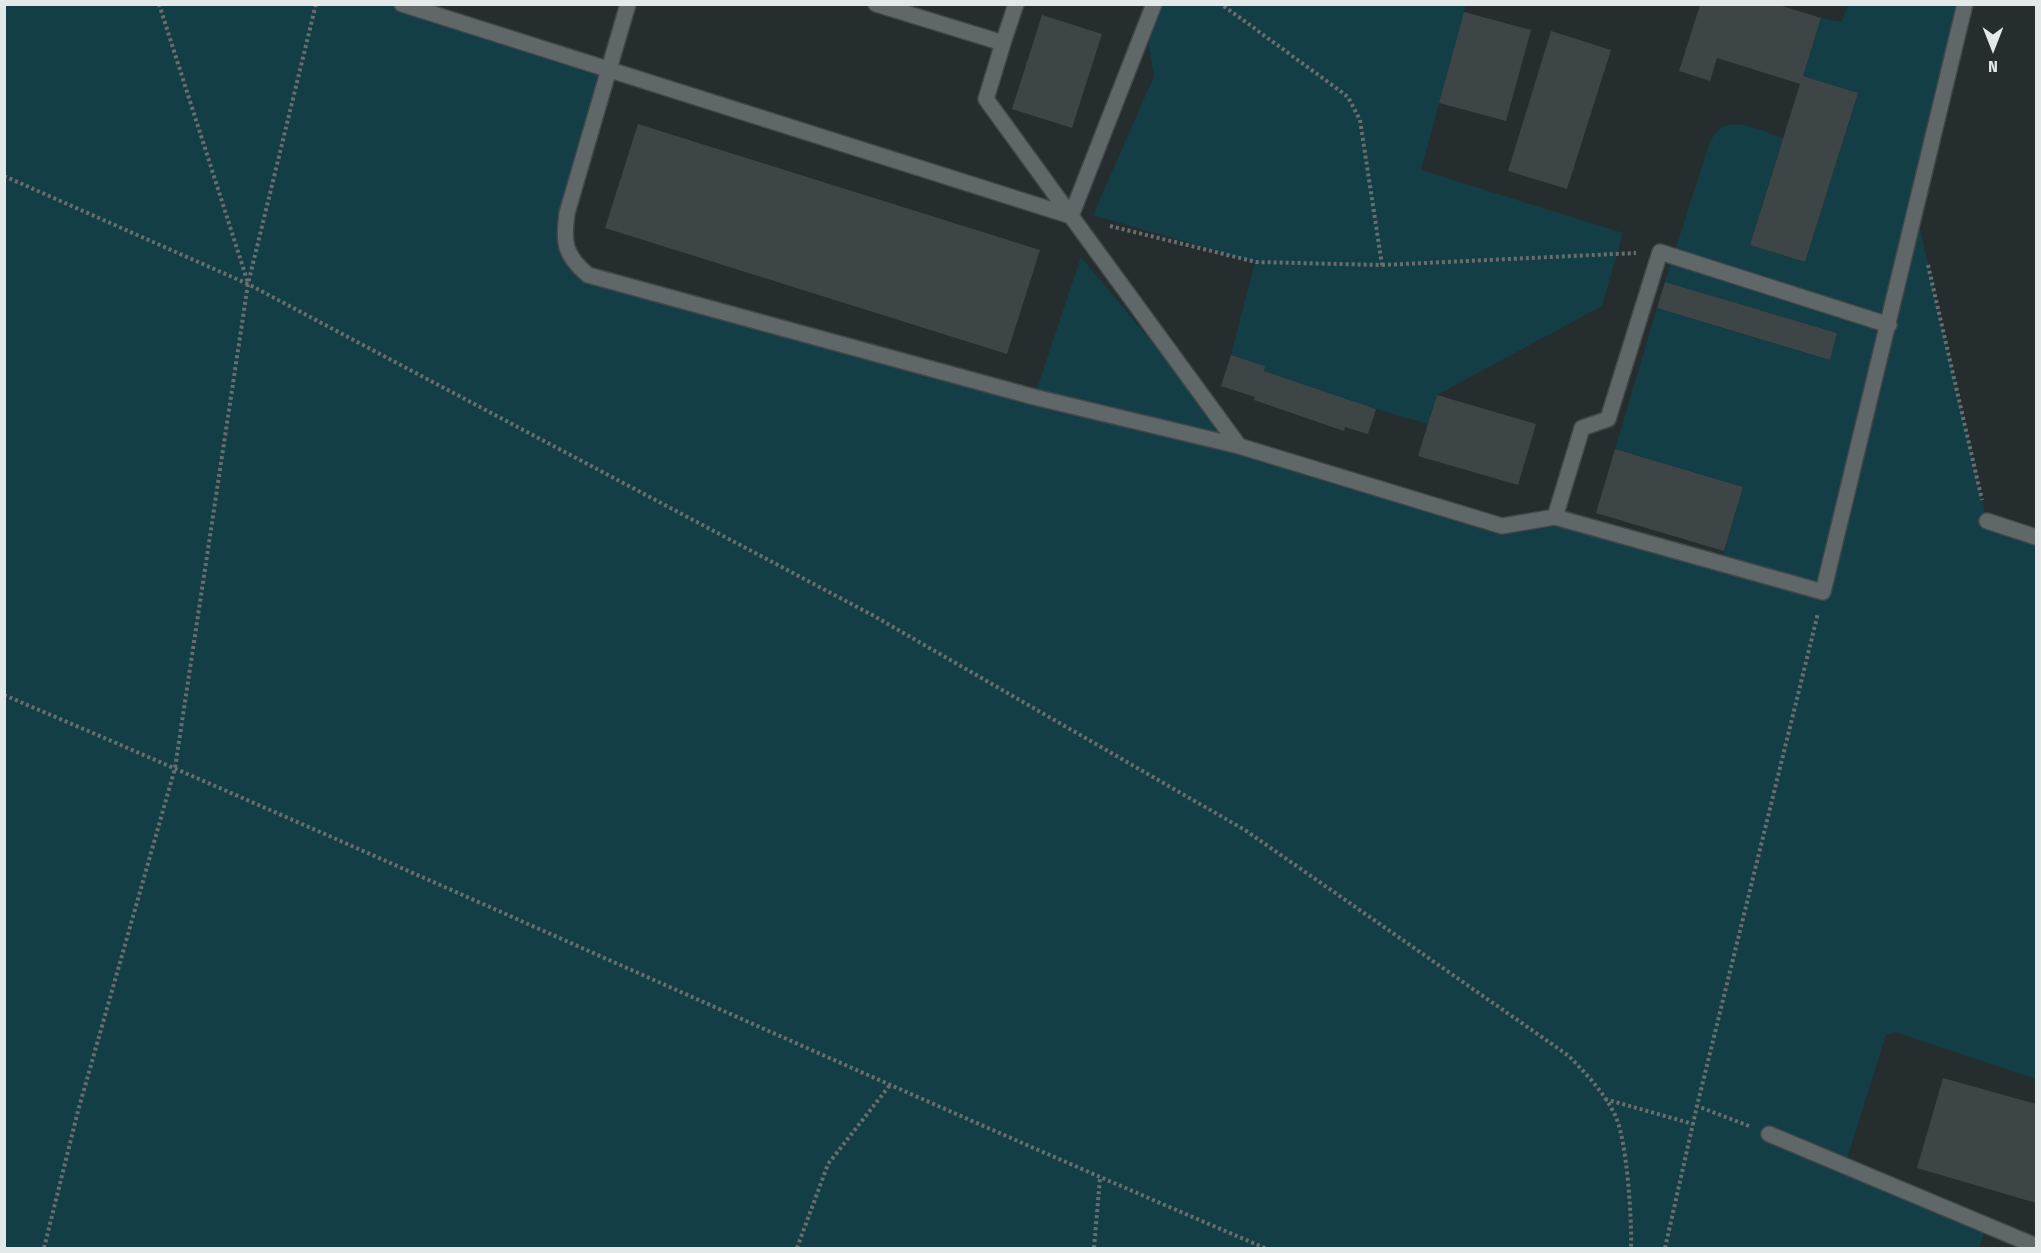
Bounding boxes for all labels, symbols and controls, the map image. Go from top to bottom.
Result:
north arrow [1963,18,2023,78]
text: N [1988,57,1998,76]

